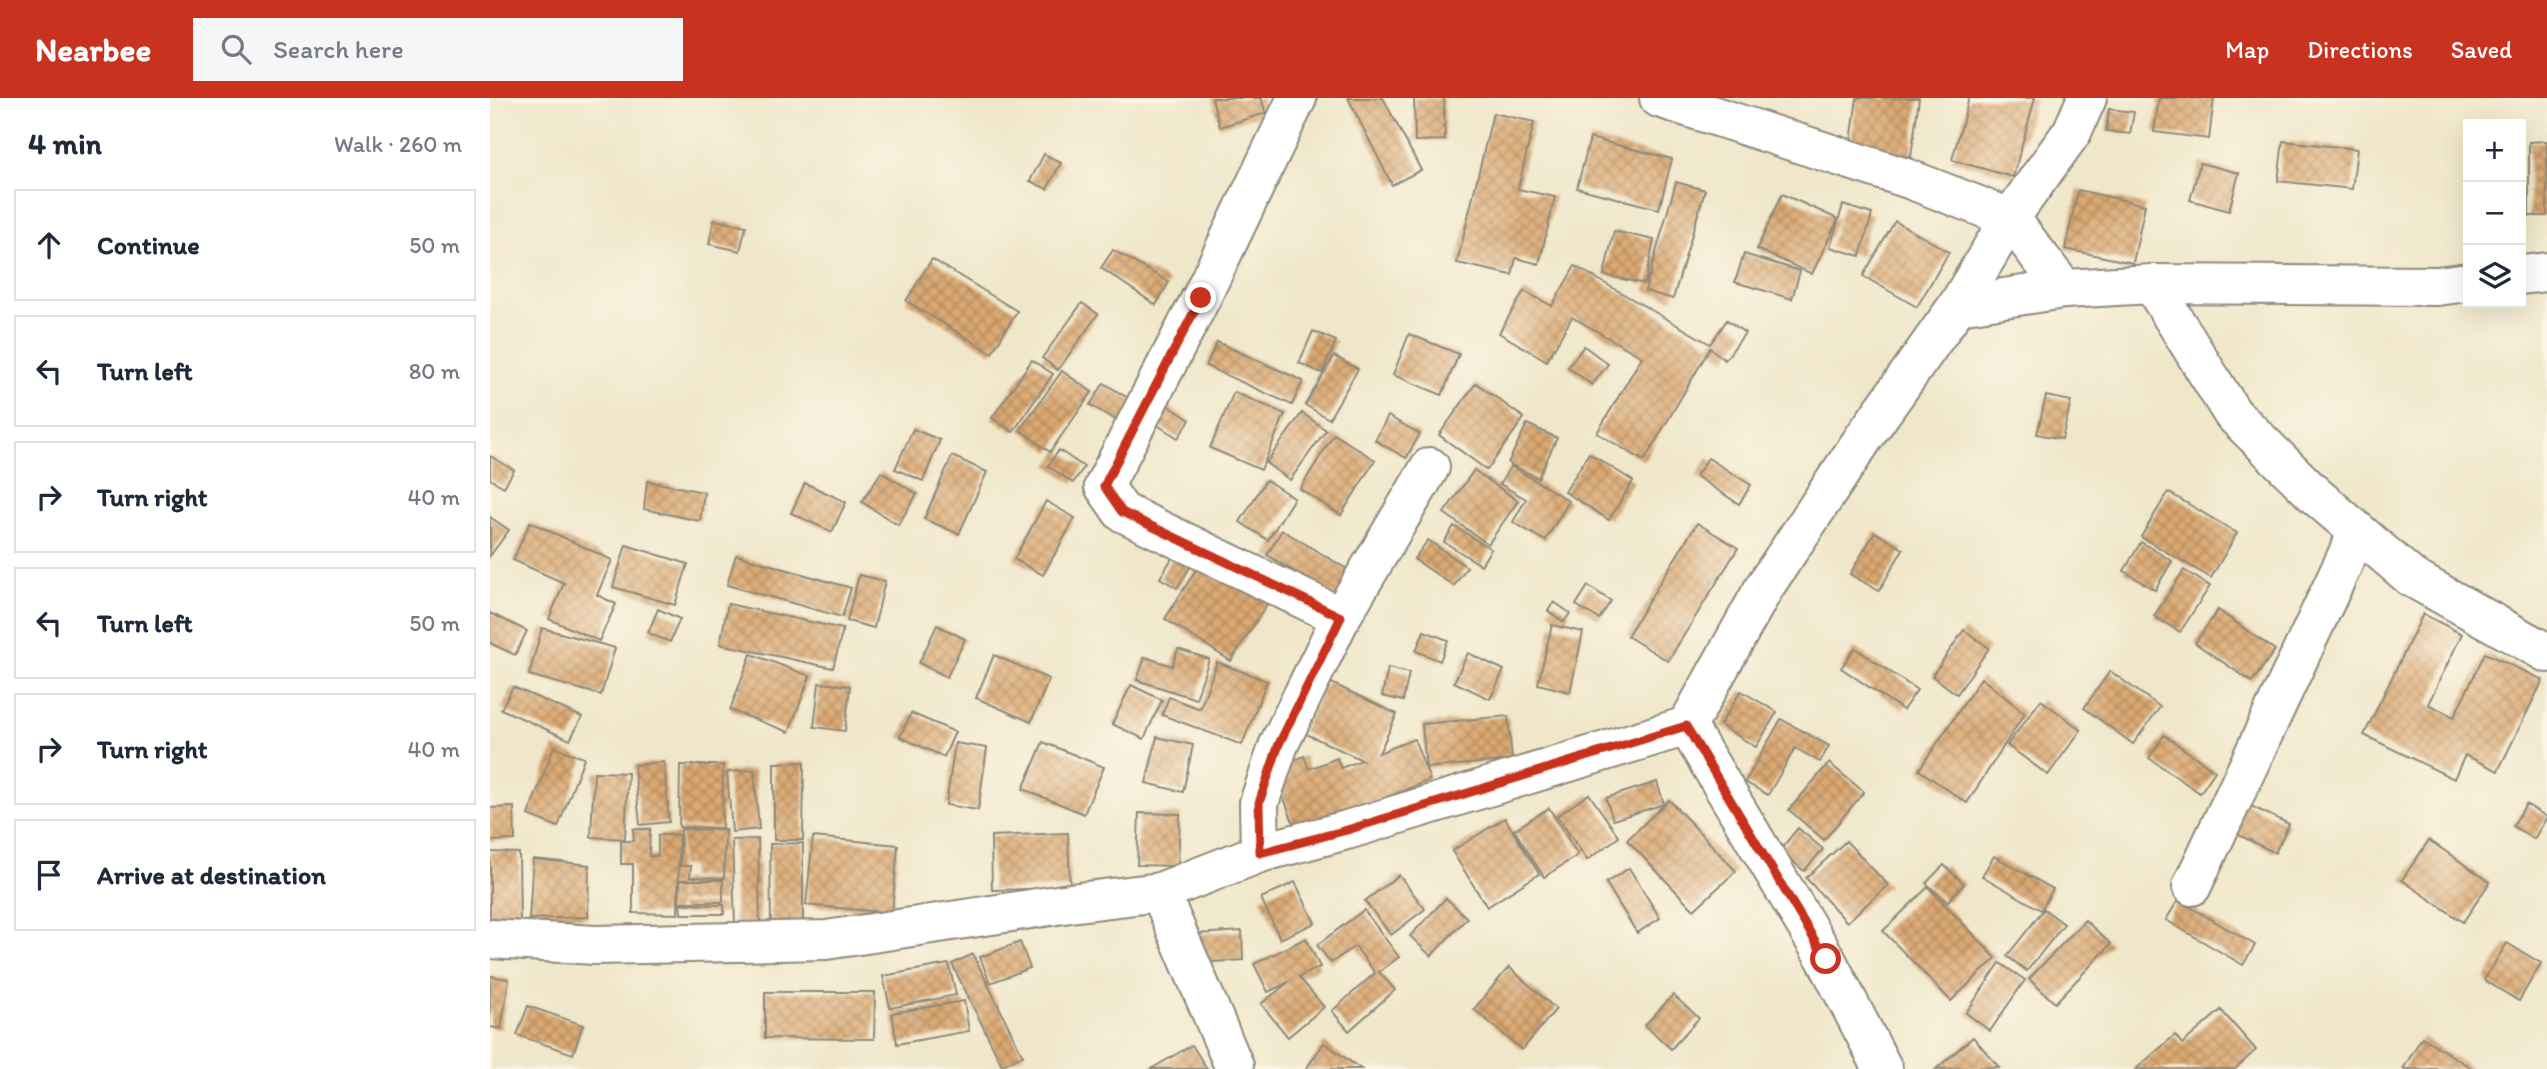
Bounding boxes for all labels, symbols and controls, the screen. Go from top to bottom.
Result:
search box [193,18,683,81]
text: Nearbee [35,30,151,69]
icon: search [217,30,255,68]
text: Search here [273,33,404,65]
text: Map [2225,35,2269,64]
text: Directions [2307,35,2413,64]
text: Saved [2451,35,2512,64]
map controls [2463,119,2526,308]
button: + [2463,119,2526,182]
text: 4 min [28,125,102,162]
text: Walk · 260 m [334,130,462,158]
button: − [2463,182,2526,245]
icon: ahead [30,226,68,264]
text: Continue [97,229,200,261]
text: 50 m [409,231,460,259]
button: layers [2463,245,2526,308]
route end [1185,282,1216,313]
icon: left [30,352,68,390]
text: Turn left [97,355,193,387]
text: 80 m [409,357,460,385]
icon: right [30,478,68,516]
text: Turn right [97,481,208,513]
text: 40 m [407,483,460,511]
icon: left [30,604,68,642]
text: Turn left [97,607,193,639]
text: 50 m [409,609,460,637]
icon: right [30,730,68,768]
text: Turn right [97,733,208,765]
text: 40 m [407,735,460,763]
icon: arrive [30,856,68,894]
text: Arrive at destination [97,859,326,891]
route start [1810,943,1841,974]

